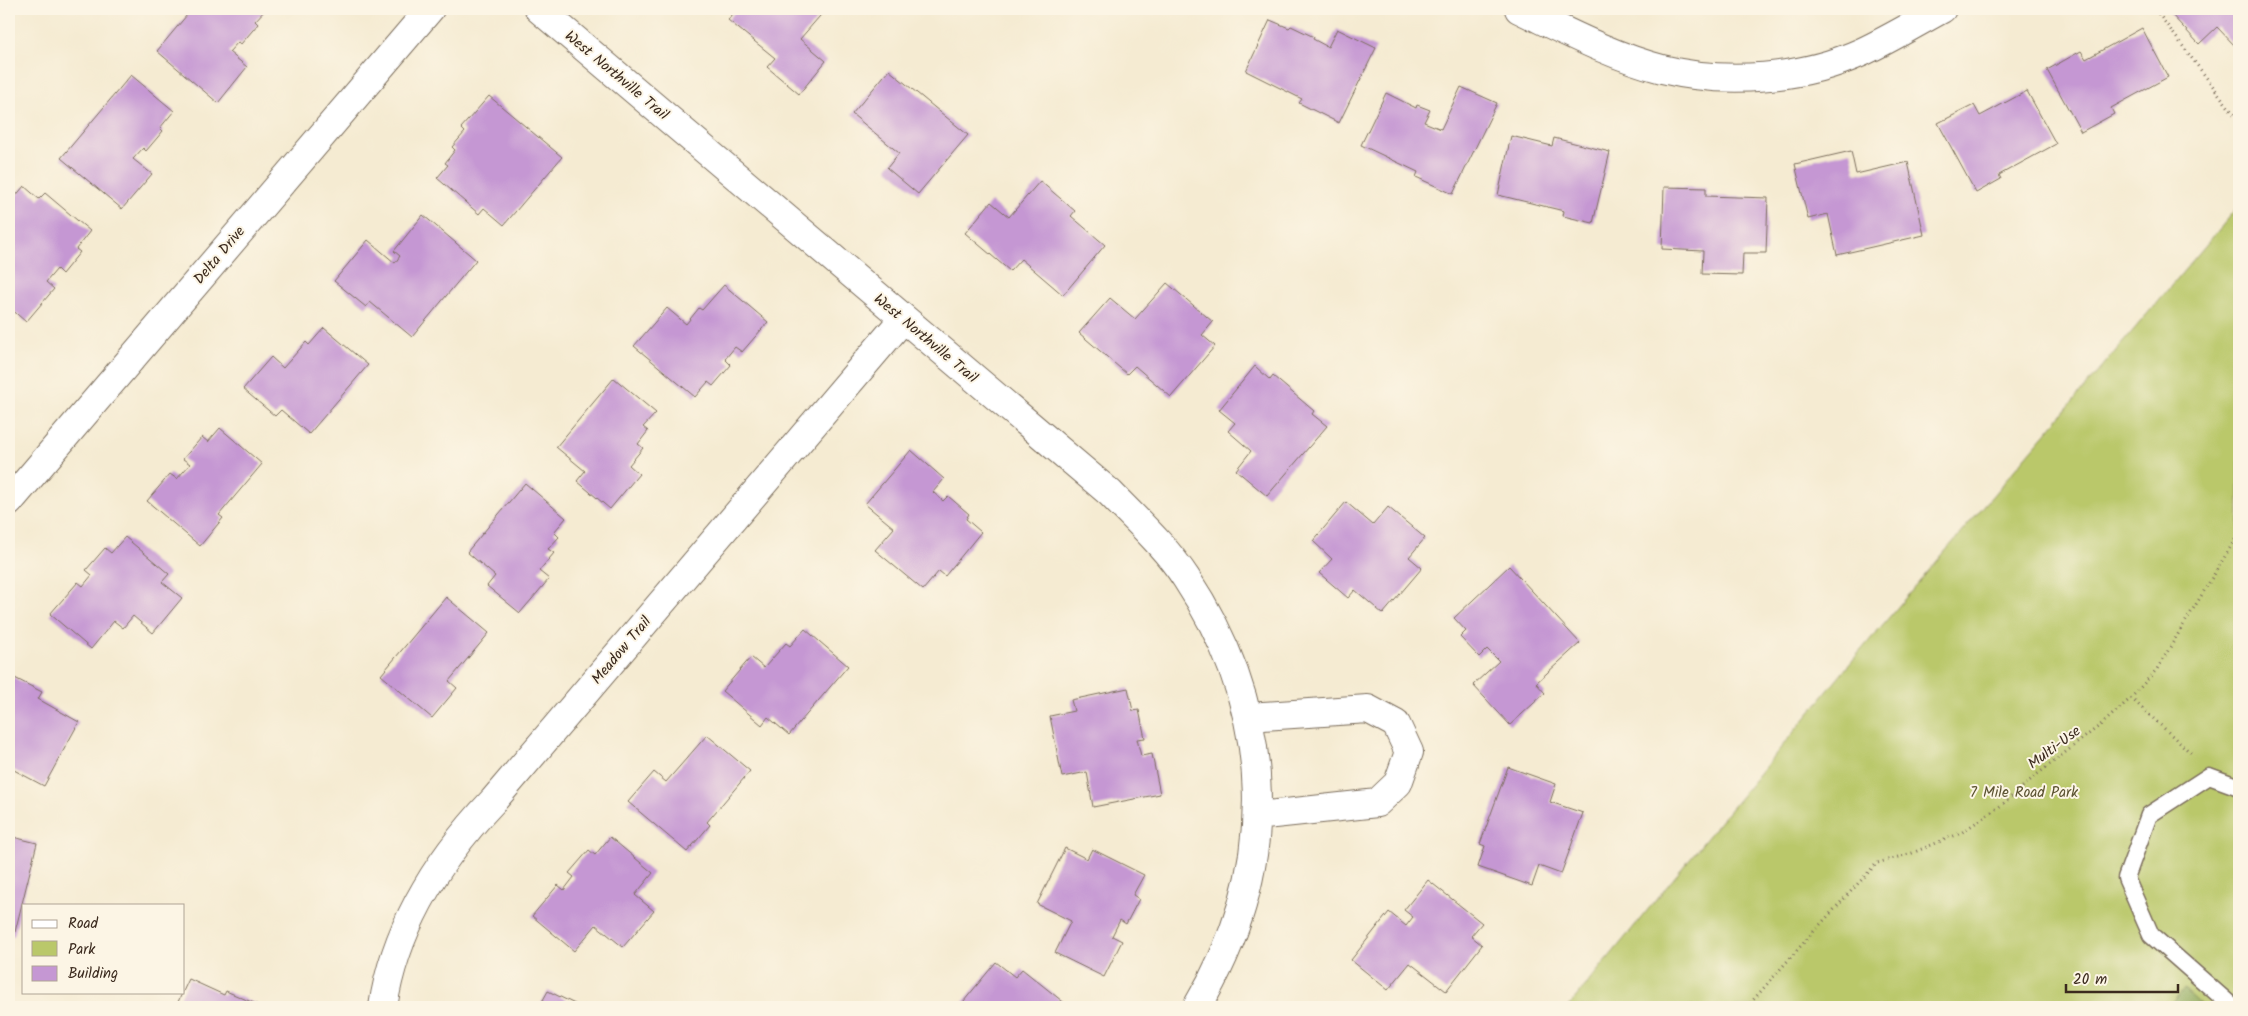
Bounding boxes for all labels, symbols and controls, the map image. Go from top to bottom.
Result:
street label: West Northville Trail [559,25,674,127]
street label: Delta Drive [188,221,252,290]
street label: West Northville Trail [868,288,983,390]
street label: Meadow Trail [586,611,658,690]
street label: Multi-Use [2023,720,2086,776]
park label: 7 Mile Road Park [1970,781,2079,805]
legend [22,904,185,994]
text: Road [68,912,99,936]
text: Park [68,938,96,962]
scale bar [2066,961,2178,993]
text: Building [68,962,118,986]
text: 20 m [2073,968,2107,992]

